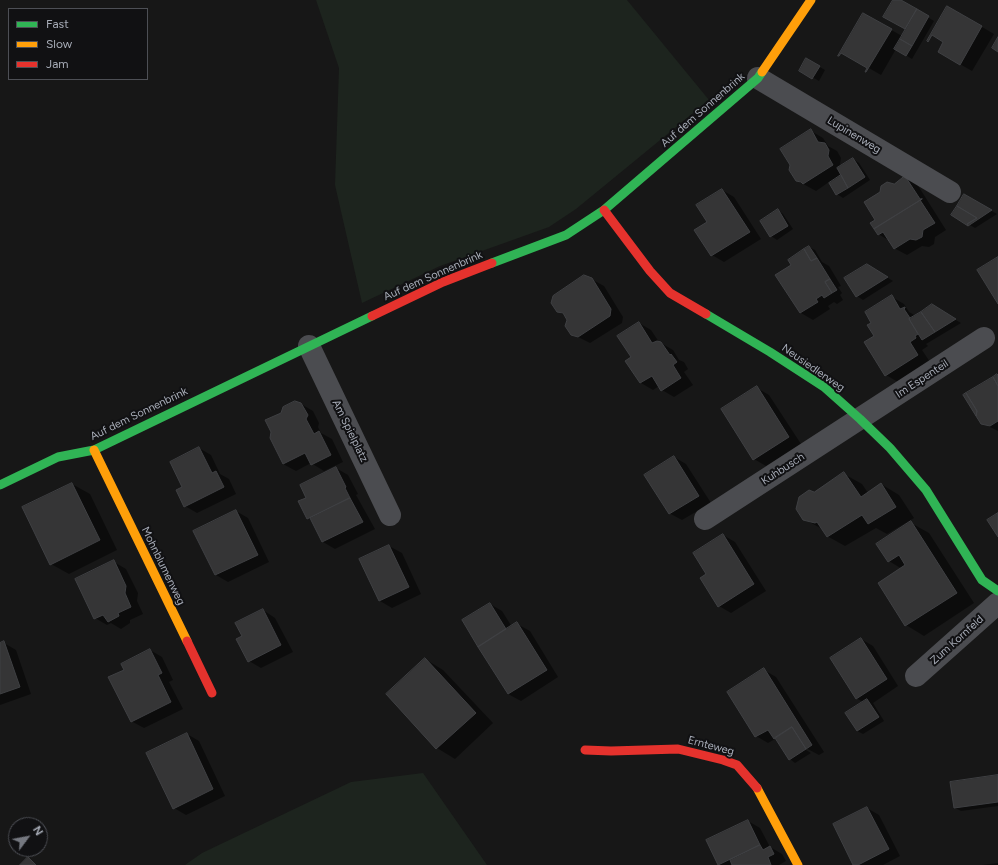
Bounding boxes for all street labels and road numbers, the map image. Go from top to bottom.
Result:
street label: Auf dem Sonnenbrink [658,70,748,150]
street label: Lupinenweg [825,114,883,156]
street label: Auf dem Sonnenbrink [382,248,484,304]
street label: Neusiedlerweg [779,341,847,395]
street label: Im Espenteil [893,357,951,401]
street label: Auf dem Sonnenbrink [88,385,190,443]
street label: Am Spielplatz [329,398,371,464]
street label: Kuhbusch [759,450,807,488]
street label: Mohnblumenweg [138,525,188,607]
street label: Zum Kornfeld [928,613,986,667]
street label: Ernteweg [686,734,736,758]

